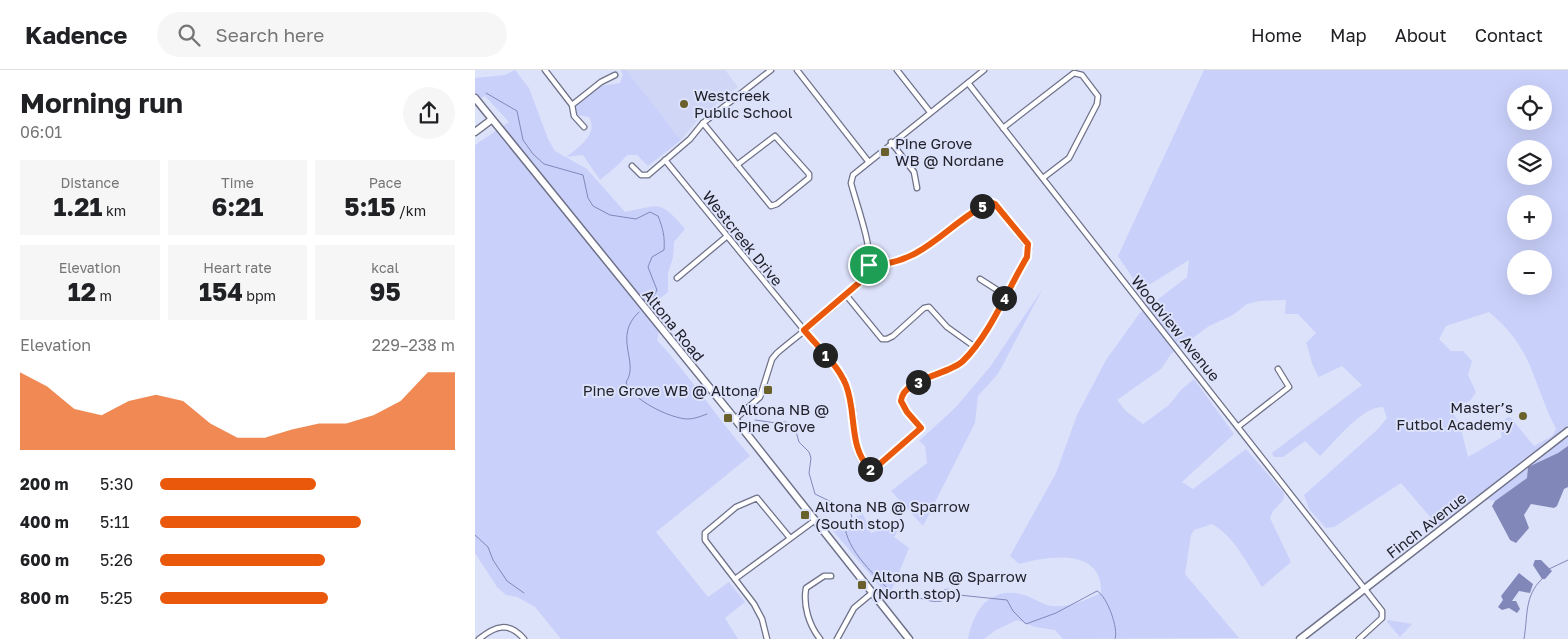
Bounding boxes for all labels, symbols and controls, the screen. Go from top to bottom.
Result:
search box [157,12,507,57]
text: Kadence [25,20,127,49]
icon: search [175,21,203,49]
text: Search here [215,23,324,46]
text: Home [1251,24,1302,46]
text: Map [1330,24,1367,46]
text: About [1395,24,1447,46]
text: Contact [1475,24,1543,46]
map controls [1507,85,1552,295]
button: locate [1507,85,1552,130]
text: Morning run [20,86,183,119]
place label: Westcreek Public School [694,86,793,121]
button: share [403,87,455,139]
marker: Westcreek Public School [678,98,690,110]
text: 06:01 [20,122,62,142]
place label: Pine Grove WB @ Nordane [895,134,1004,169]
button: layers [1507,140,1552,185]
marker: Pine Grove WB @ Nordane [879,146,891,158]
text: Distance [60,174,119,191]
text: Time [221,174,254,191]
text: Pace [369,174,402,191]
street label: Westcreek Drive [699,187,787,289]
text: 1.21 [53,191,102,222]
text: 6:21 [211,191,264,222]
text: 5:15 [344,191,396,222]
pin: 5 [969,194,995,218]
button: + [1507,195,1552,240]
text: 5 [978,198,987,215]
text: km [102,202,126,219]
text: /km [396,202,426,219]
pin [848,244,890,286]
button: − [1507,250,1552,295]
icon: arrive [855,251,883,279]
text: Elevation [59,259,121,276]
text: Heart rate [203,259,272,276]
text: kcal [371,259,399,276]
street label: Woodview Avenue [1128,271,1224,385]
text: 12 [68,276,96,307]
text: 154 [199,276,243,307]
text: 95 [370,276,401,307]
street label: Altona Road [639,285,709,365]
pin: 4 [991,286,1017,310]
text: m [96,287,112,304]
text: bpm [243,287,276,304]
text: 4 [1000,290,1009,307]
text: Elevation [20,335,91,355]
text: 229–238 m [372,335,455,355]
pin: 1 [813,342,837,368]
text: 1 [822,347,829,364]
pin: 3 [905,370,931,394]
text: 3 [914,374,923,391]
place label: Pine Grove WB @ Altona [583,381,758,399]
marker: Pine Grove WB @ Altona [762,384,774,396]
place label: Master’s Futbol Academy [1396,398,1514,433]
place label: Altona NB @ Pine Grove [738,400,829,435]
marker: Master’s Futbol Academy [1517,410,1529,422]
marker: Altona NB @ Pine Grove [722,412,734,424]
pin: 2 [857,456,883,482]
text: 2 [866,461,875,478]
text: 200 m [20,474,69,494]
text: 5:30 [100,474,133,494]
street label: Finch Avenue [1383,488,1470,562]
place label: Altona NB @ Sparrow (South stop) [815,497,970,532]
marker: Altona NB @ Sparrow (South stop) [799,509,811,521]
text: 400 m [20,512,69,532]
text: 5:11 [100,512,130,532]
text: 600 m [20,550,69,570]
text: 5:26 [100,550,133,570]
place label: Altona NB @ Sparrow (North stop) [872,567,1027,602]
marker: Altona NB @ Sparrow (North stop) [856,579,868,591]
text: 800 m [20,588,69,608]
text: 5:25 [100,588,133,608]

